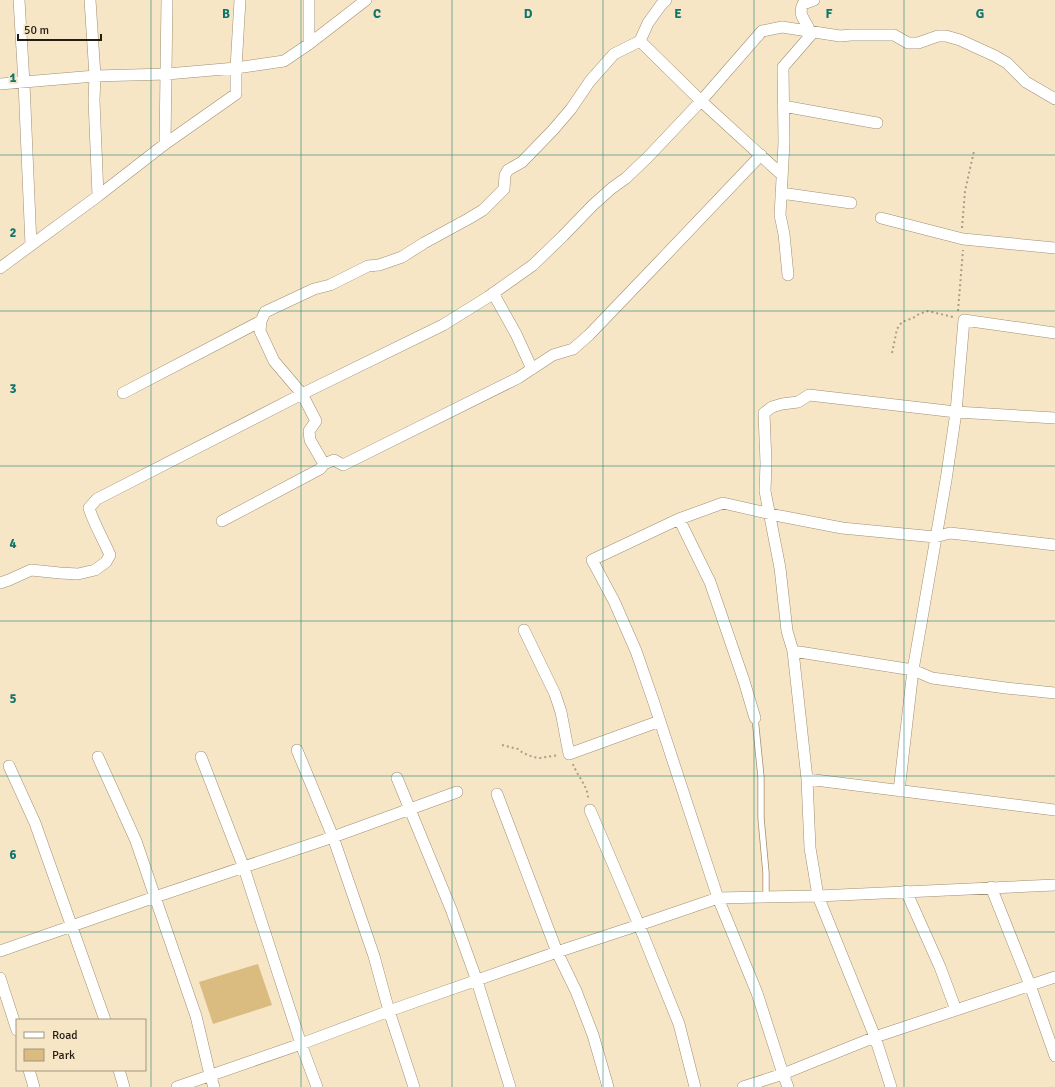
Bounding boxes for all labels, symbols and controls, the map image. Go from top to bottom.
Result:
text: B [222,6,230,22]
text: C [373,6,381,22]
text: D [524,6,533,22]
text: E [674,6,682,22]
text: F [826,6,833,22]
text: G [976,6,984,22]
scale bar [18,16,101,42]
text: 50 m [24,23,49,38]
text: 1 [9,70,17,86]
text: 2 [9,225,17,241]
text: 3 [9,381,17,397]
text: 4 [9,536,17,552]
text: 5 [9,691,17,707]
text: 6 [9,847,17,863]
legend [16,1019,146,1071]
text: Road [52,1028,78,1043]
text: Park [52,1048,75,1063]

